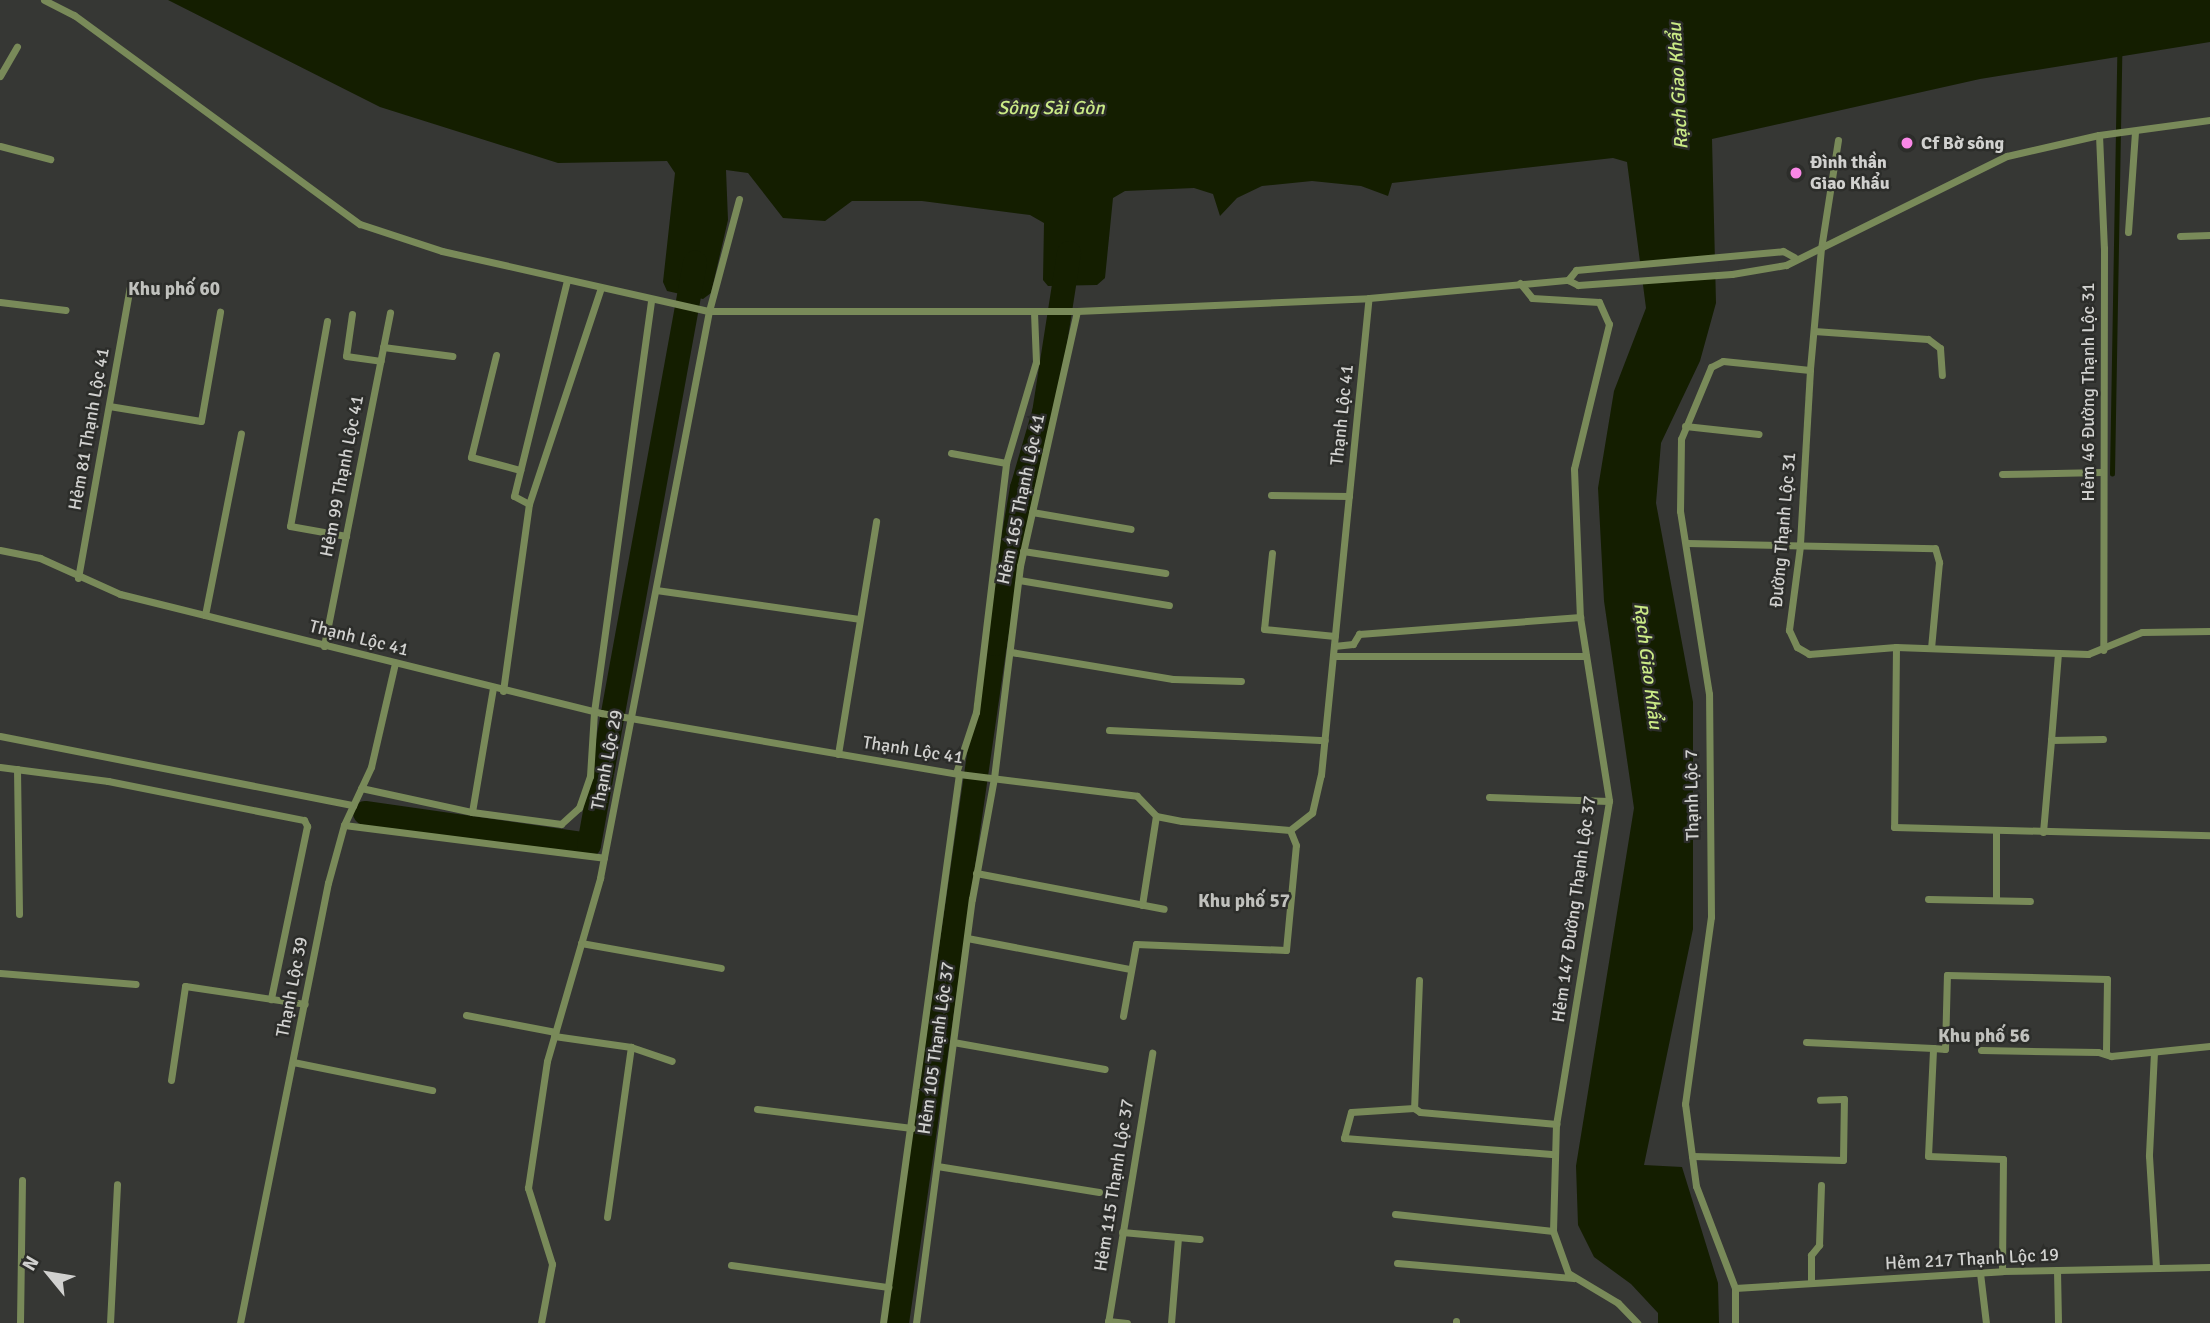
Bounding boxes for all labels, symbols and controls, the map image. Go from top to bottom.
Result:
water label: Rạch Giao Khẩu [1664,22,1694,150]
water label: Sông Sài Gòn [997,98,1105,120]
place label: Cf Bờ sông [1921,132,2004,154]
marker: Cf Bờ sông [1899,135,1915,151]
place label: Đình thần Giao Khẩu [1810,152,1890,194]
marker: Đình thần Giao Khẩu [1788,165,1804,181]
district label: Khu phố 60 [128,279,220,301]
street label: Hẻm 46 Đường Thạnh Lộc 31 [2077,283,2099,501]
street label: Hẻm 81 Thạnh Lộc 41 [64,346,114,512]
street label: Thạnh Lộc 41 [1326,363,1358,467]
street label: Hẻm 99 Thạnh Lộc 41 [316,393,368,559]
street label: Hẻm 165 Thạnh Lộc 41 [992,412,1050,586]
street label: Đường Thạnh Lộc 31 [1765,451,1801,609]
water label: Rạch Giao Khẩu [1628,602,1666,730]
street label: Thạnh Lộc 41 [307,615,411,661]
street label: Thạnh Lộc 29 [587,708,627,812]
street label: Thạnh Lộc 41 [861,731,965,769]
street label: Thạnh Lộc 7 [1680,749,1704,841]
street label: Hẻm 147 Đường Thạnh Lộc 37 [1547,794,1601,1024]
district label: Khu phố 57 [1198,891,1290,913]
street label: Thạnh Lộc 39 [272,935,312,1039]
street label: Hẻm 105 Thạnh Lộc 37 [913,960,959,1136]
district label: Khu phố 56 [1938,1026,2030,1048]
street label: Hẻm 115 Thạnh Lộc 37 [1090,1097,1138,1273]
north arrow [14,1239,84,1309]
street label: Hẻm 217 Thạnh Lộc 19 [1884,1244,2060,1274]
text: N [17,1252,45,1275]

